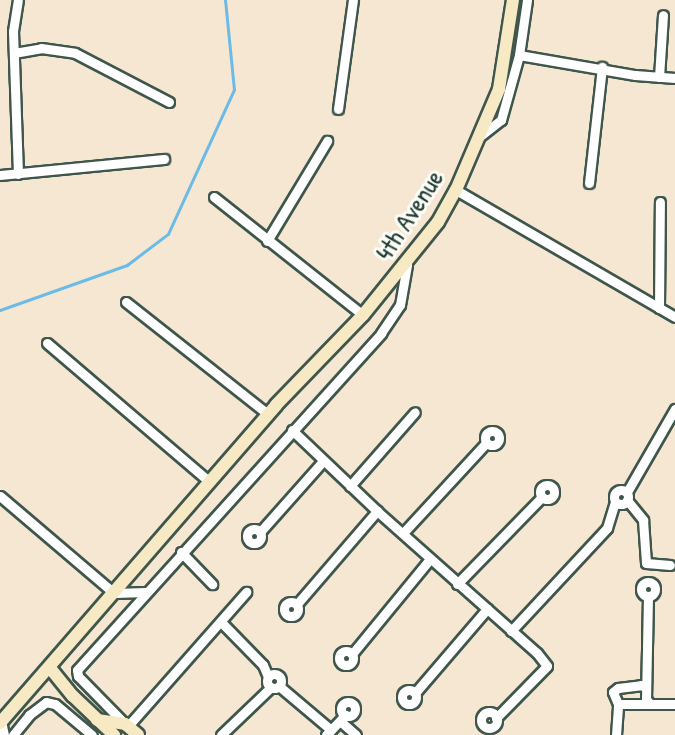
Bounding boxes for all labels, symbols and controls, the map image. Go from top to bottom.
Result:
street label: 4th Avenue [368,164,450,266]

